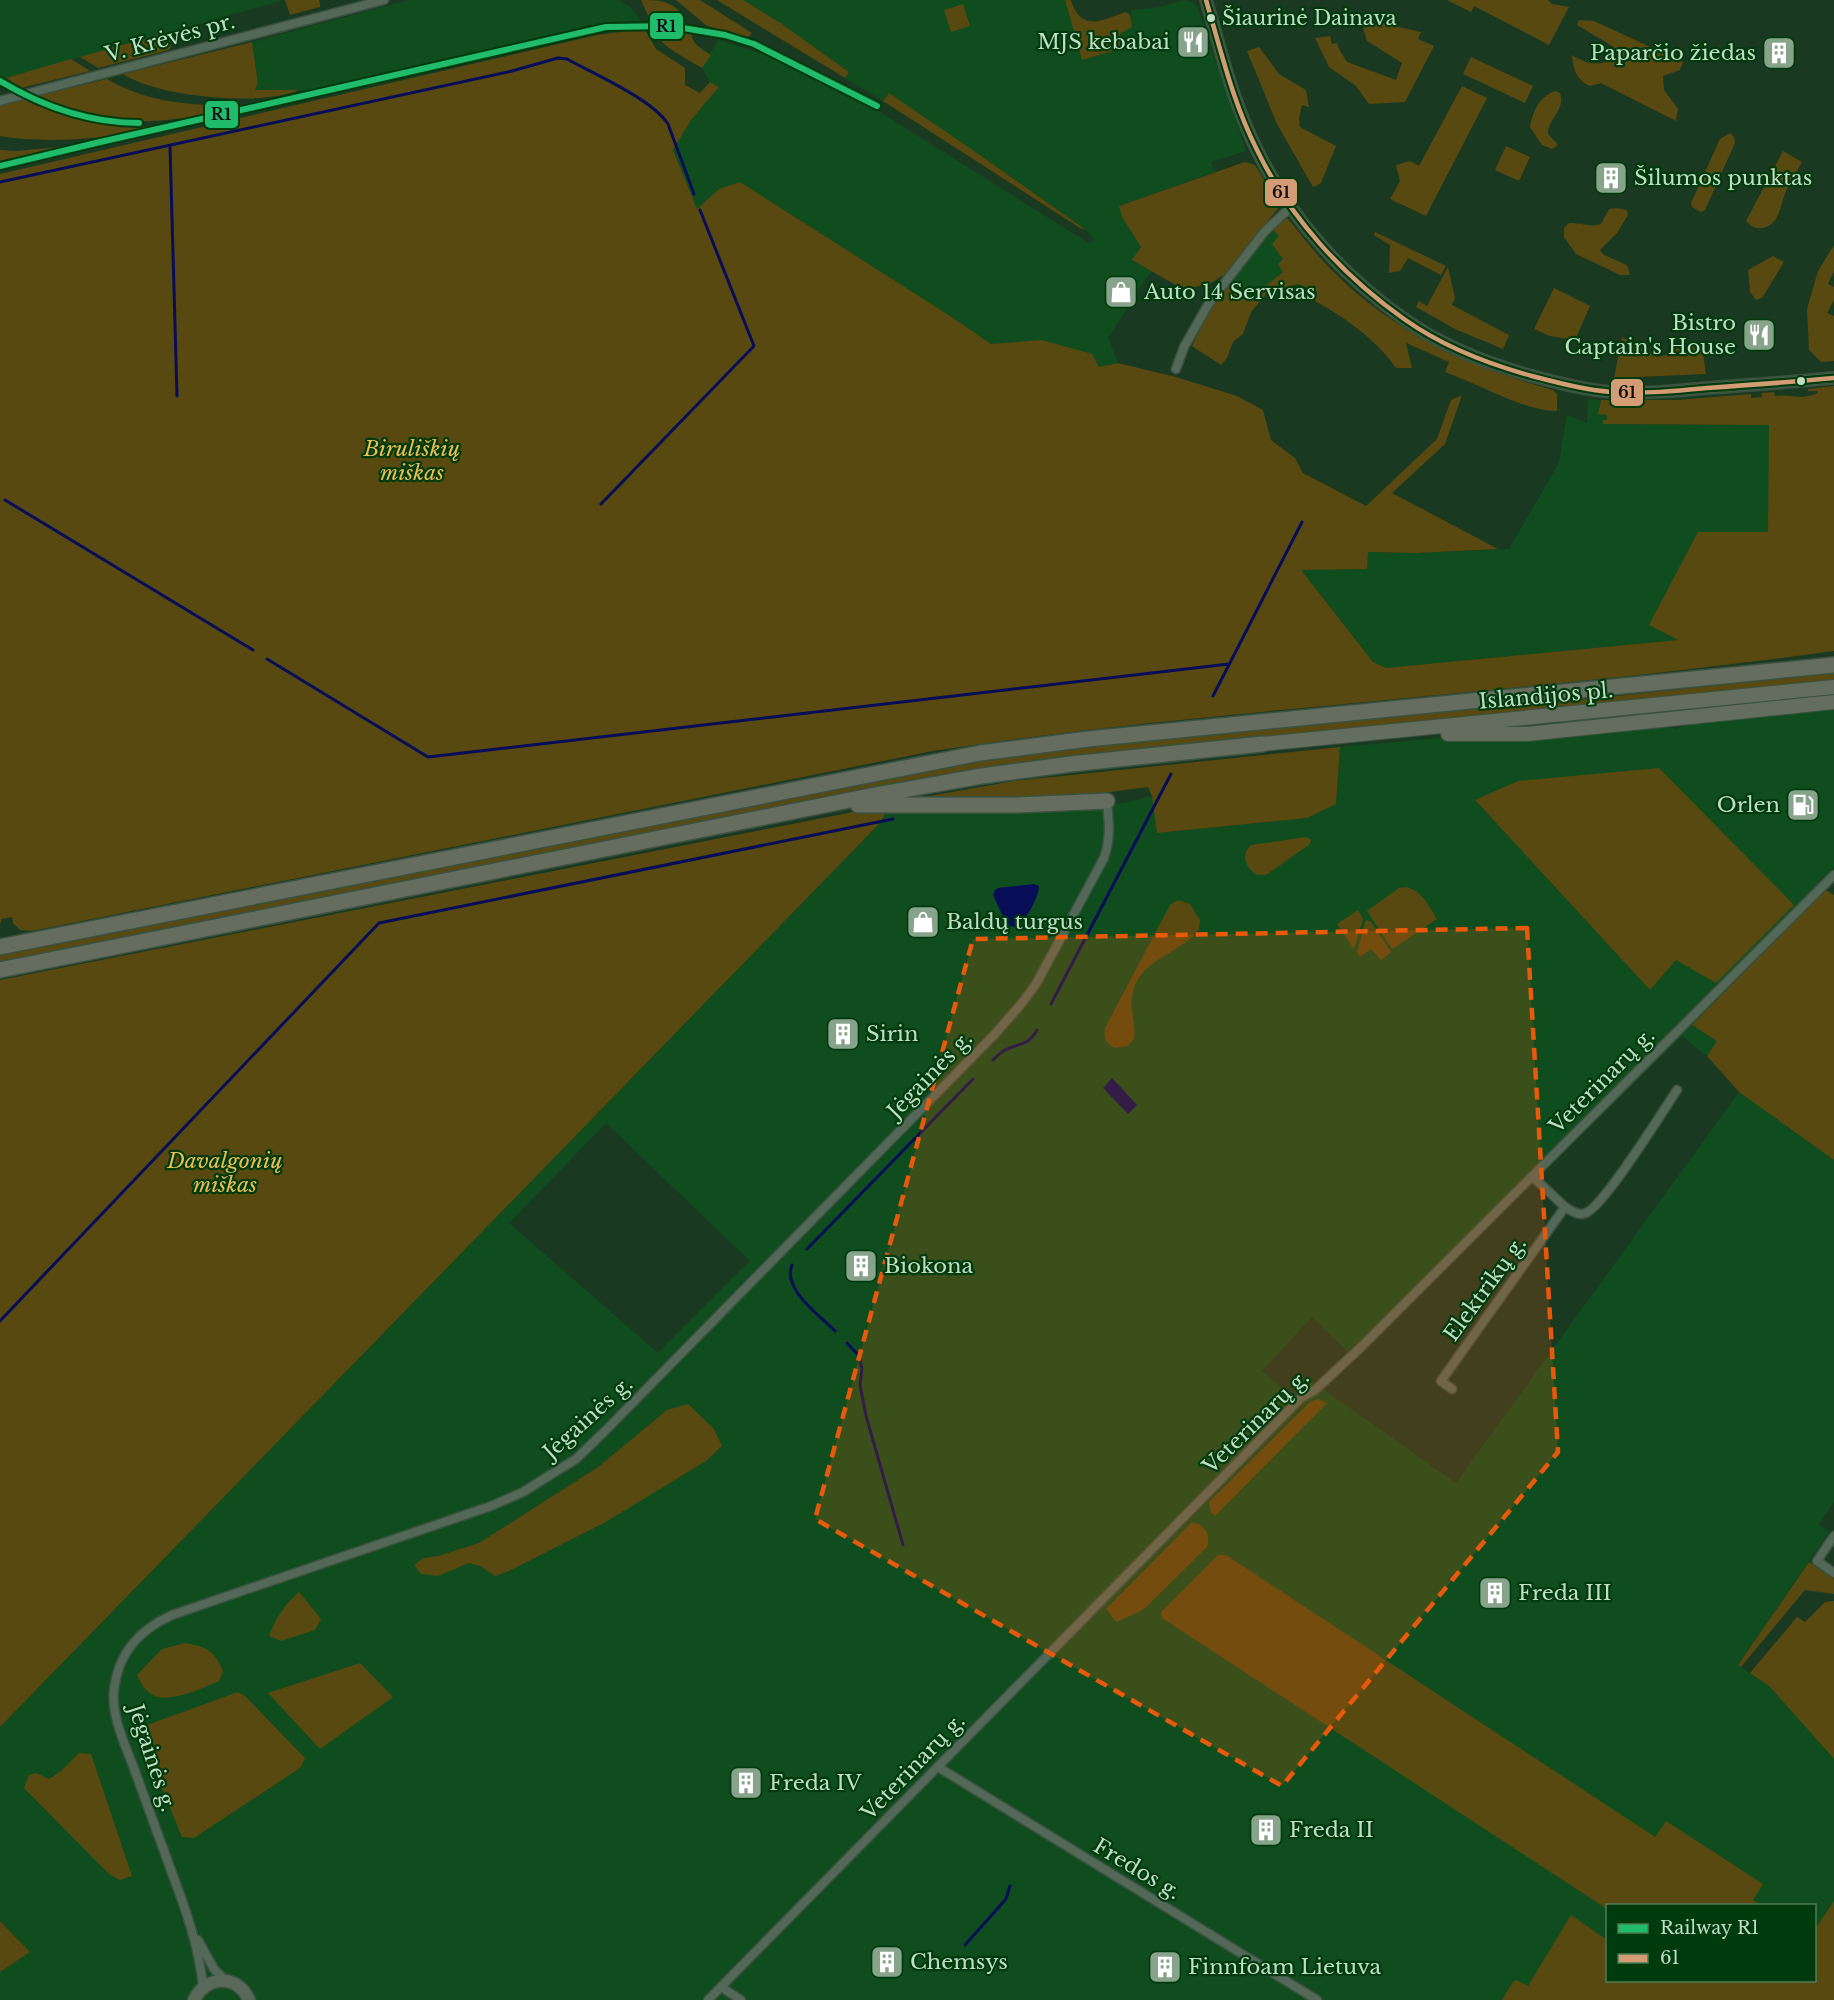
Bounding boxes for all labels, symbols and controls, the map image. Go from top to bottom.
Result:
place label: Šiaurinė Dainava [1222,5,1397,30]
street label: V. Krėvės pr. [101,8,238,68]
line badge: R1 [649,12,684,40]
marker: Šiaurinė Dainava [1205,12,1217,24]
text: R1 [656,16,676,36]
restaurant icon: MJS kebabai [1175,24,1211,60]
place label: MJS kebabai [1037,29,1170,55]
building icon: Paparčio žiedas [1761,35,1797,71]
place label: Paparčio žiedas [1590,40,1756,66]
line badge: R1 [204,100,239,129]
text: R1 [211,104,231,124]
building icon: Šilumos punktas [1593,160,1629,196]
place label: Šilumos punktas [1634,165,1812,191]
line badge: 61 [1264,178,1298,207]
text: 61 [1272,182,1290,202]
shop icon: Auto 14 Servisas [1103,274,1139,310]
place label: Auto 14 Servisas [1143,279,1316,305]
place label: Bistro Captain's House [1564,310,1736,360]
restaurant icon: Bistro Captain's House [1741,317,1777,353]
unlabelled marker [1795,375,1807,387]
line badge: 61 [1610,378,1644,407]
text: 61 [1618,382,1636,402]
park label: Biruliškių miškas [363,436,460,486]
street label: Islandijos pl. [1478,677,1614,715]
fuel station icon: Orlen [1785,787,1821,823]
place label: Orlen [1717,792,1780,818]
shop icon: Baldų turgus [905,904,941,940]
place label: Baldų turgus [946,909,1083,935]
building icon: Sirin [825,1016,861,1052]
place label: Sirin [866,1021,918,1047]
street label: Veterinarų g. [1543,1023,1660,1140]
street label: Jėgainės g. [880,1026,978,1126]
park label: Davalgonių miškas [166,1148,283,1198]
street label: Elektrikų g. [1438,1231,1532,1347]
building icon: Biokona [843,1248,879,1284]
place label: Biokona [884,1253,973,1279]
street label: Veterinarų g. [1197,1365,1315,1480]
street label: Jėgainės g. [536,1371,638,1467]
building icon: Freda III [1477,1575,1513,1611]
place label: Freda III [1518,1580,1611,1606]
street label: Jėgainės g. [122,1698,182,1815]
street label: Veterinarų g. [855,1708,970,1826]
building icon: Freda IV [728,1765,764,1801]
place label: Freda IV [769,1770,862,1796]
building icon: Freda II [1248,1812,1284,1848]
place label: Freda II [1289,1817,1374,1843]
street label: Fredos g. [1089,1833,1185,1905]
legend [1606,1904,1816,1982]
text: Railway R1 [1660,1917,1759,1939]
building icon: Chemsys [869,1944,905,1980]
text: 61 [1660,1947,1680,1969]
place label: Chemsys [910,1949,1008,1975]
building icon: Finnfoam Lietuva [1147,1949,1183,1985]
place label: Finnfoam Lietuva [1188,1954,1382,1980]

